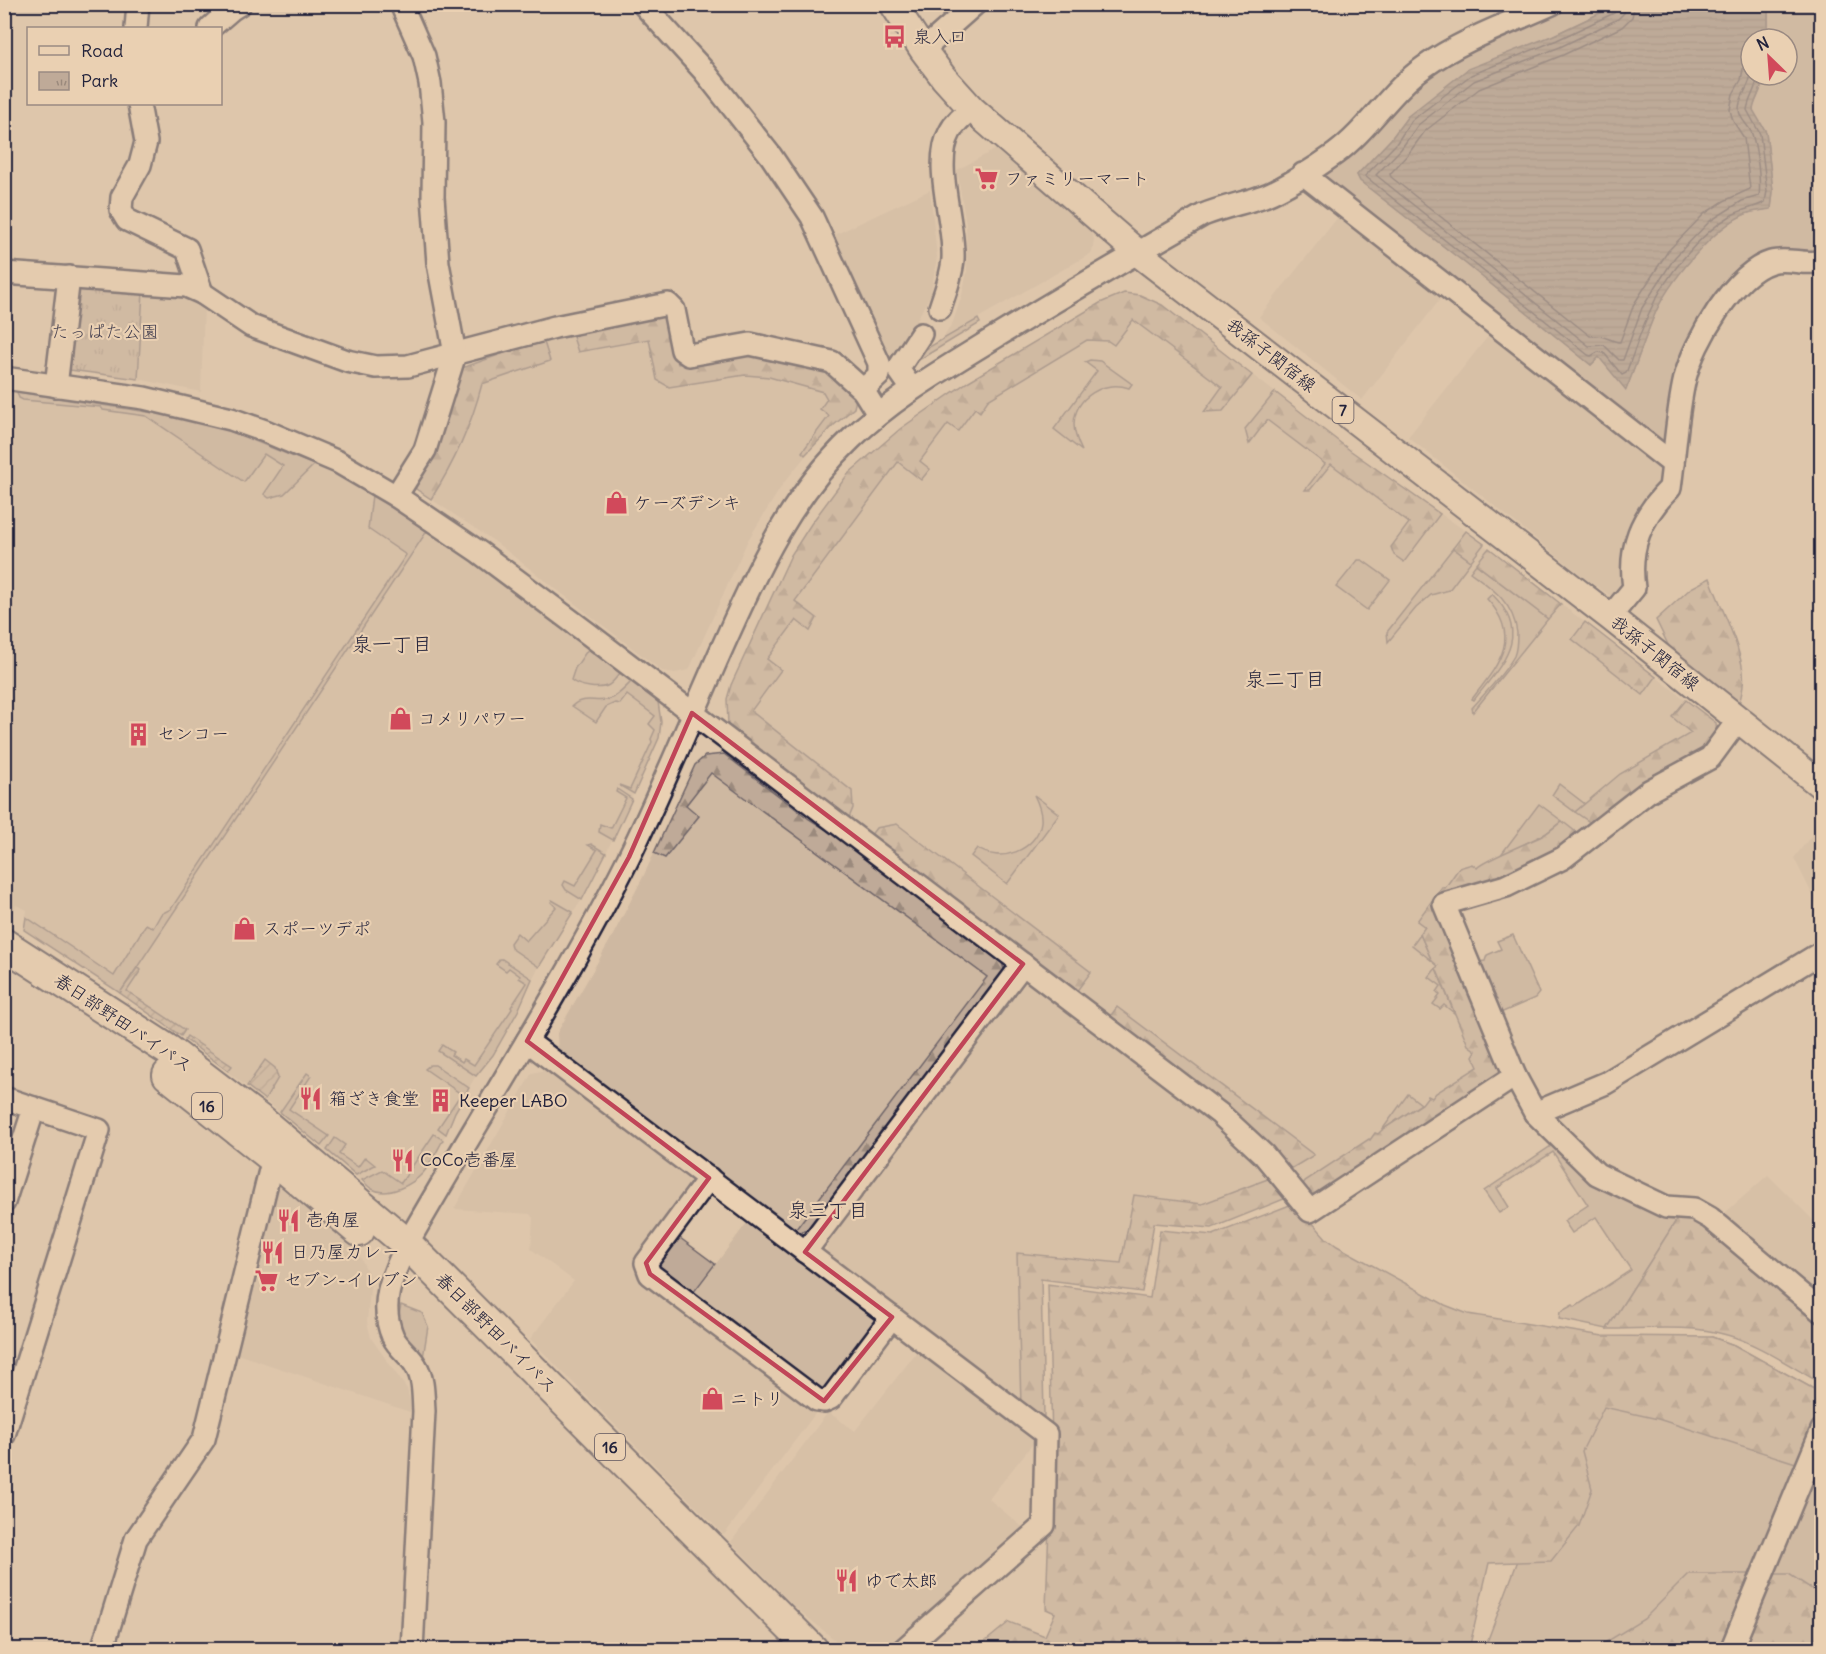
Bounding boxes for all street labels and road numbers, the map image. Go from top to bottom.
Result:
street label: 我孫子関宿線 [1222,312,1321,397]
road number: 7 [1332,397,1354,423]
street label: 我孫子関宿線 [1606,610,1705,696]
street label: 春日部野田バイパス [50,968,197,1077]
road number: 16 [192,1093,222,1119]
street label: 春日部野田バイパス [431,1267,562,1398]
road number: 16 [595,1434,625,1460]

